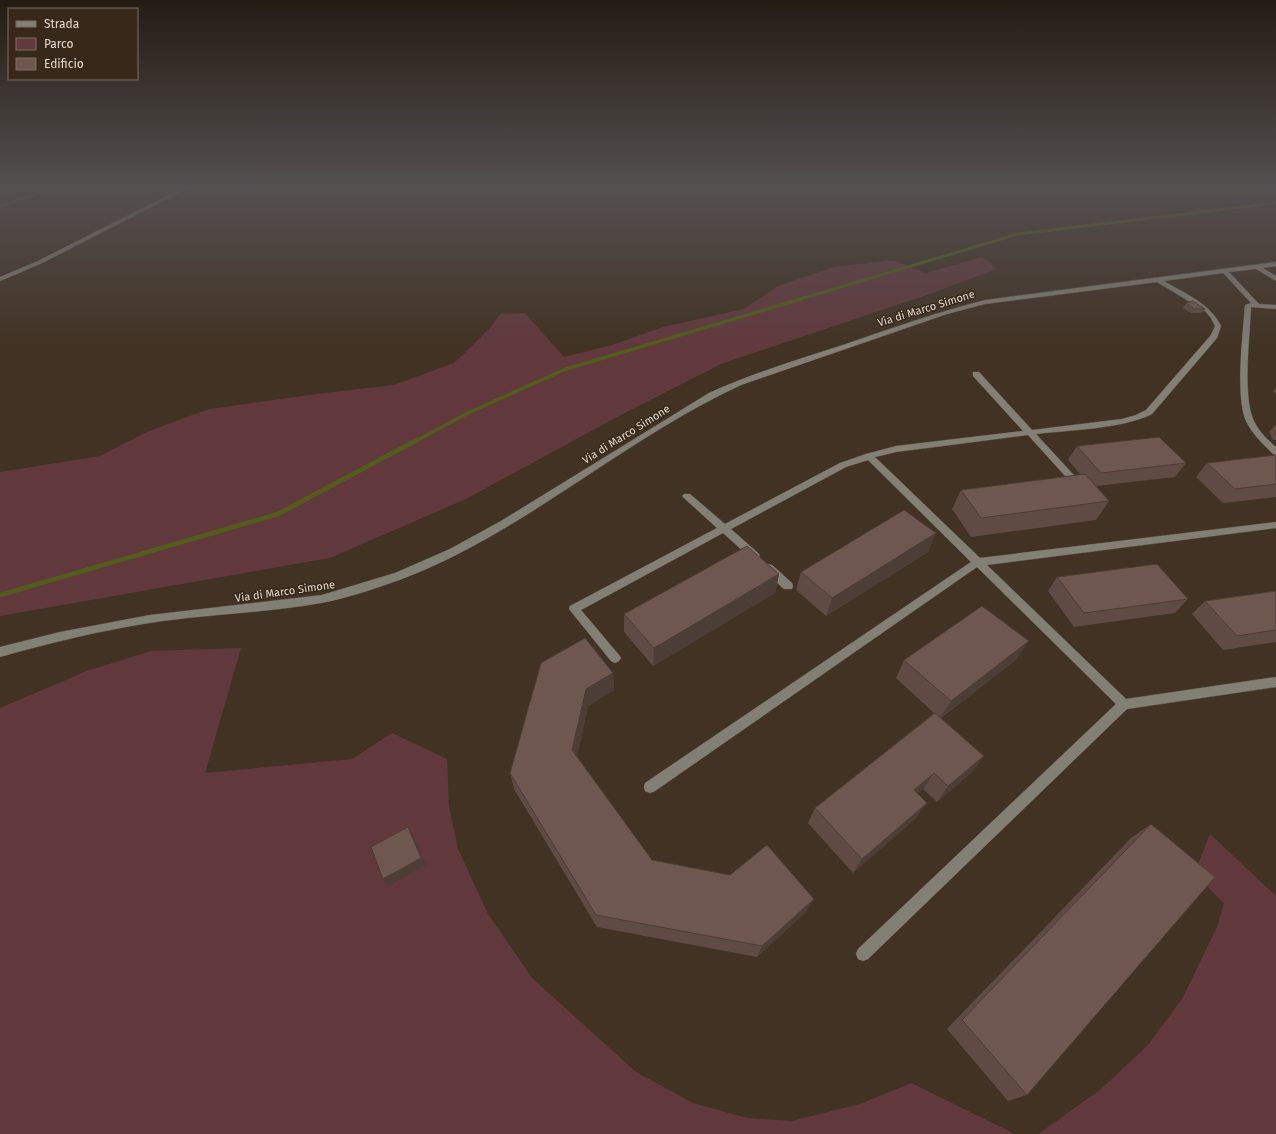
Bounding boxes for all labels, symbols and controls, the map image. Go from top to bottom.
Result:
legend [8,8,138,80]
text: Strada [44,17,79,31]
text: Parco [44,37,74,51]
text: Edificio [44,57,84,71]
street label: Via di Marco Simone [876,288,976,329]
street label: Via di Marco Simone [580,402,673,467]
street label: Via di Marco Simone [234,578,336,605]

